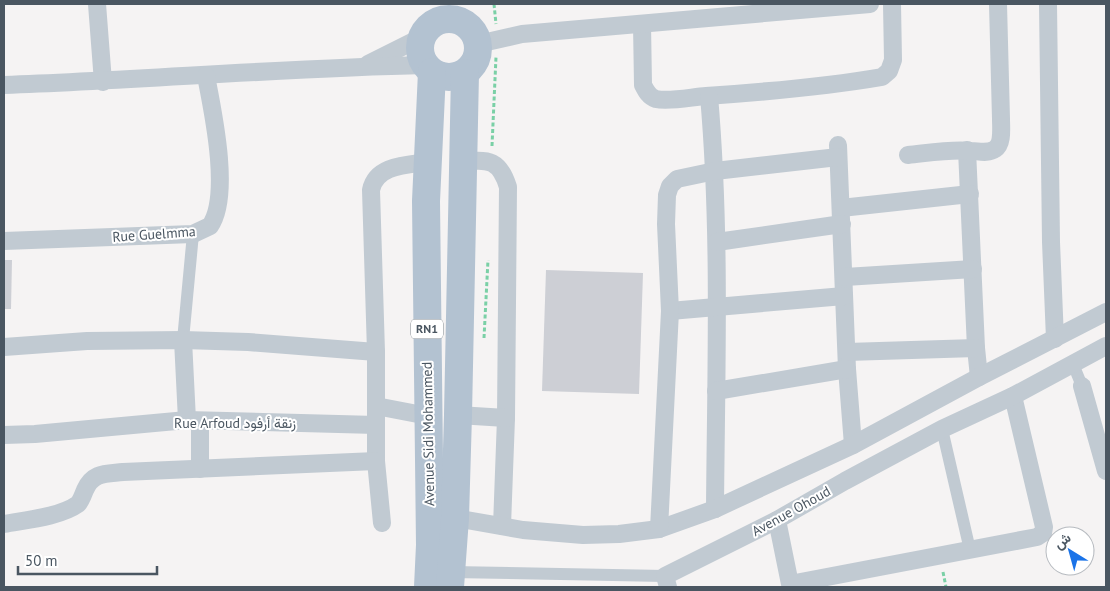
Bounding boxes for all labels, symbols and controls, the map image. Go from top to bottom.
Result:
street label: Rue Guelmma [112,222,196,246]
road number: RN1 [411,320,443,338]
street label: Avenue Sidi Mohammed [418,362,438,506]
street label: Rue Arfoud زنقة أرفود [174,414,296,432]
street label: Avenue Ohoud [748,482,834,540]
north arrow [1045,526,1095,576]
text: ش [1050,528,1074,553]
scale bar [18,544,156,576]
text: 50 m [25,551,58,570]

